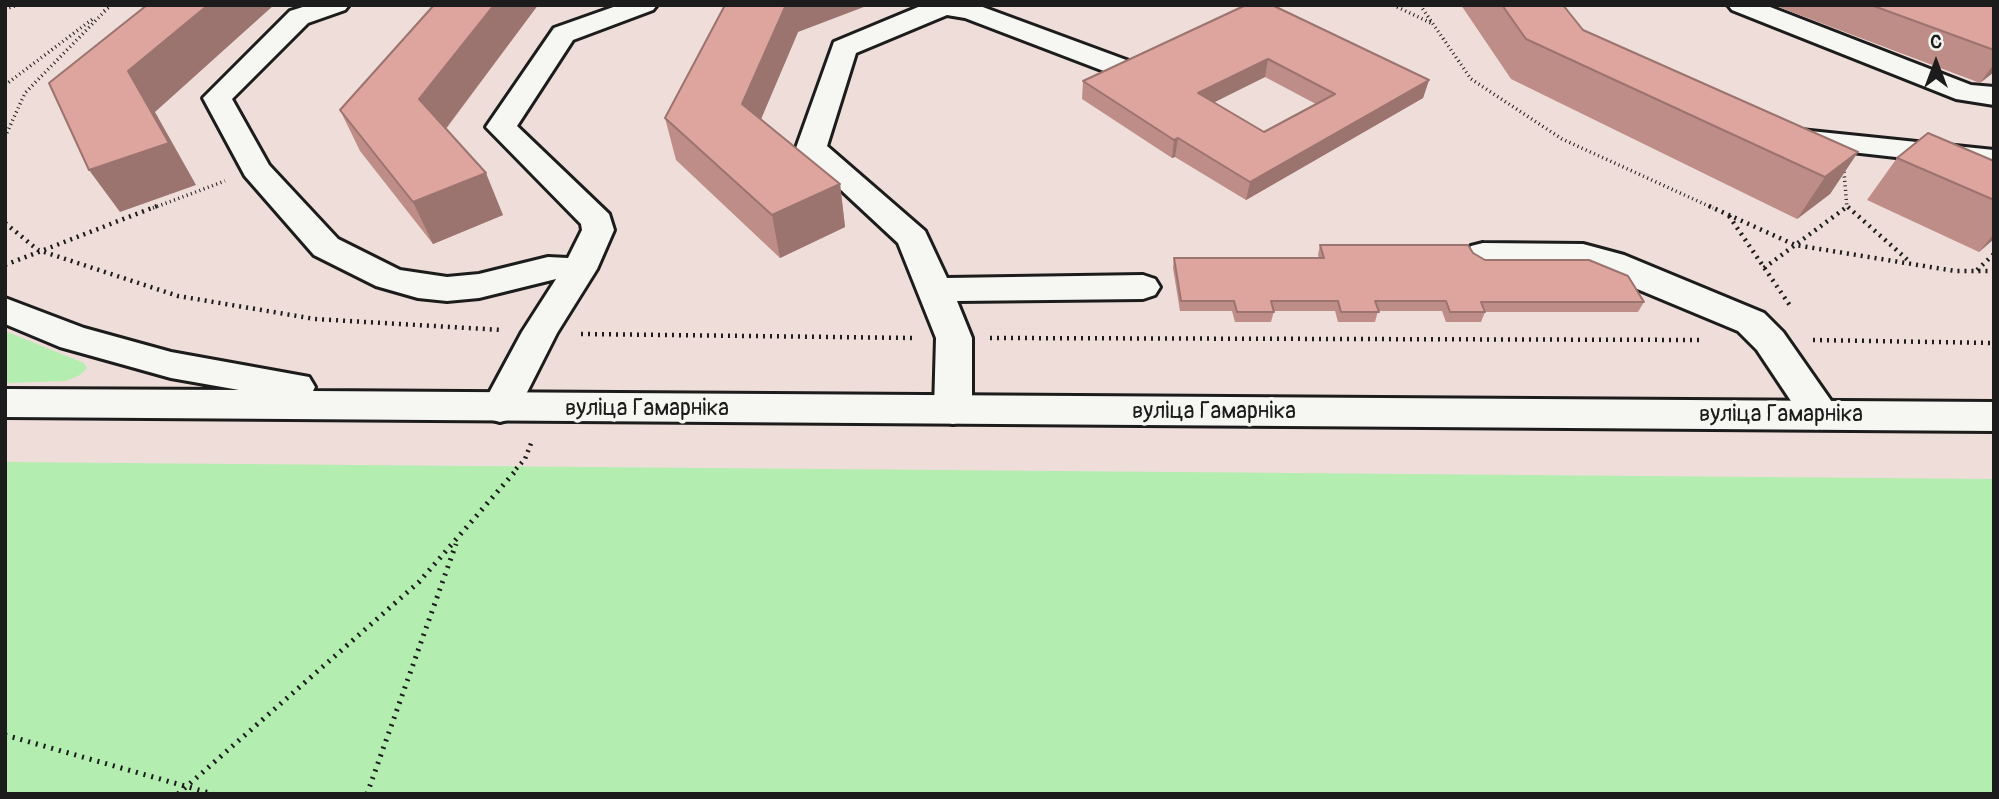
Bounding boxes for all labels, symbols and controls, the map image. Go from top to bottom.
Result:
north arrow [1901,28,1971,98]
text: С [1930,30,1942,54]
street label: вуліца Гамарніка [565,395,729,423]
street label: вуліца Гамарніка [1132,398,1296,426]
street label: вуліца Гамарніка [1699,401,1863,429]

